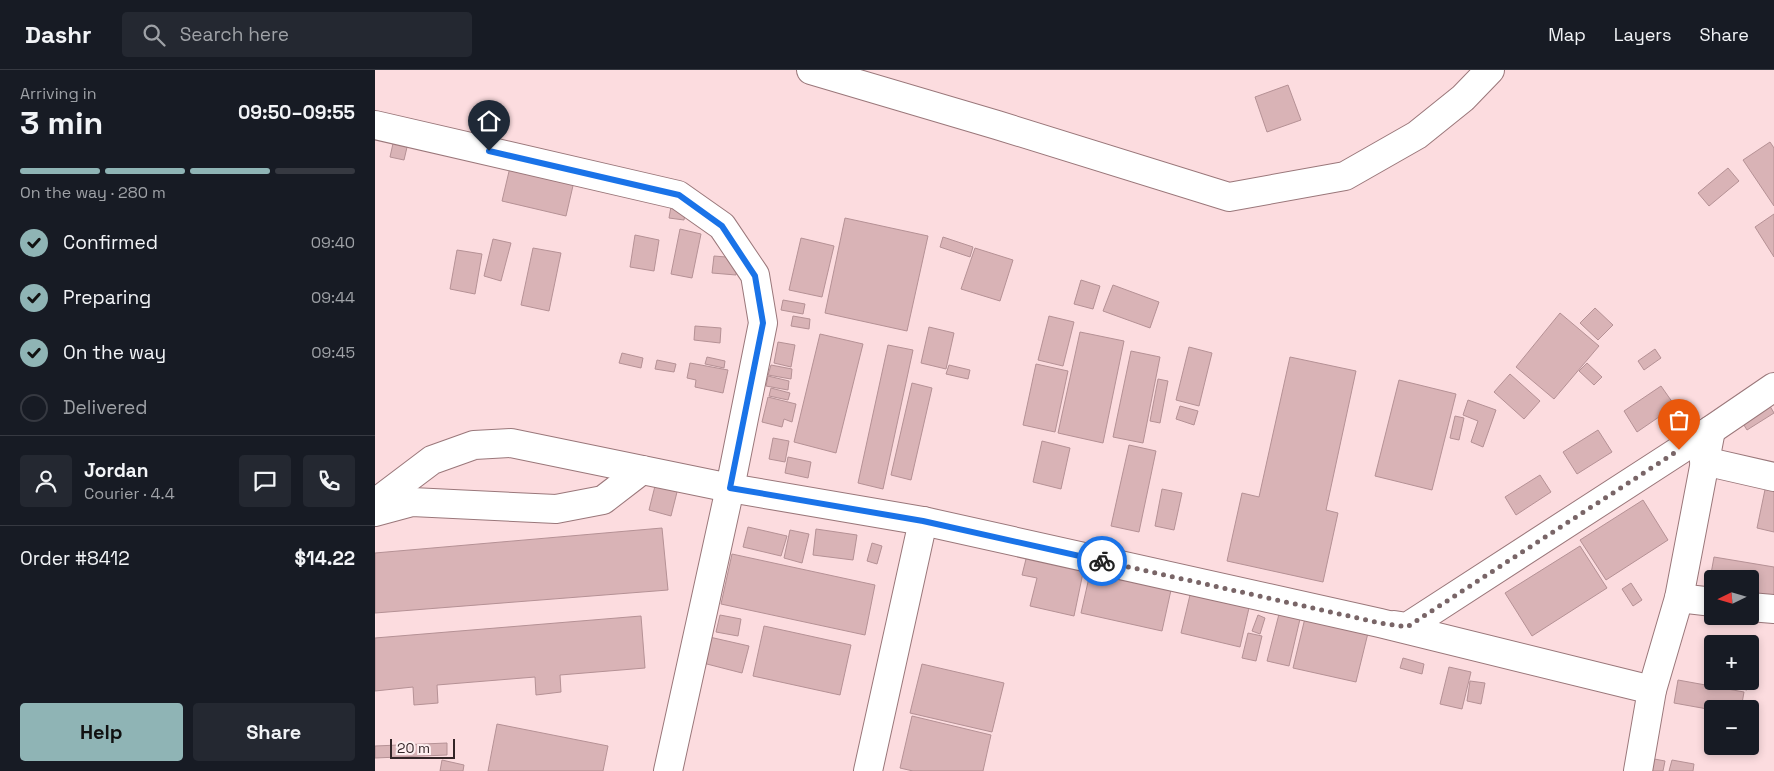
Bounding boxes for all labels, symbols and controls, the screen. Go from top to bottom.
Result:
search box [122,12,472,57]
text: Dashr [25,19,92,50]
icon: search [140,21,168,49]
text: Search here [180,22,289,47]
text: Map [1548,23,1586,46]
text: Layers [1614,23,1671,46]
text: Share [1699,23,1749,46]
text: Arriving in [20,83,97,104]
text: 09:50–09:55 [238,100,355,125]
pin [468,100,510,151]
text: 3 min [20,103,103,143]
icon: home [475,107,503,135]
text: On the way · 280 m [20,182,166,203]
icon: check [20,229,48,257]
text: Confirmed [63,230,158,255]
text: 09:40 [311,232,355,253]
icon: check [20,284,48,312]
text: Preparing [63,285,151,310]
text: 09:44 [311,287,355,308]
icon: check [20,339,48,367]
text: On the way [63,340,166,365]
text: 09:45 [311,342,355,363]
text: Delivered [63,395,148,420]
pin [1658,399,1700,450]
icon: bag [1665,406,1693,434]
button: person [20,455,72,507]
button: chat [239,455,291,507]
button: phone [303,455,355,507]
text: Jordan [84,458,149,483]
text: Courier · 4.4 [84,483,175,504]
courier [1077,536,1127,586]
text: Order #8412 [20,546,130,571]
text: $14.22 [295,546,355,571]
icon: bike [1088,547,1116,575]
north arrow [1704,570,1759,625]
map controls [1704,570,1759,755]
button: + [1704,635,1759,690]
button: − [1704,700,1759,755]
button: Help [20,703,183,761]
button: Share [193,703,355,761]
scale bar [390,736,455,759]
text: 20 m [397,739,430,757]

